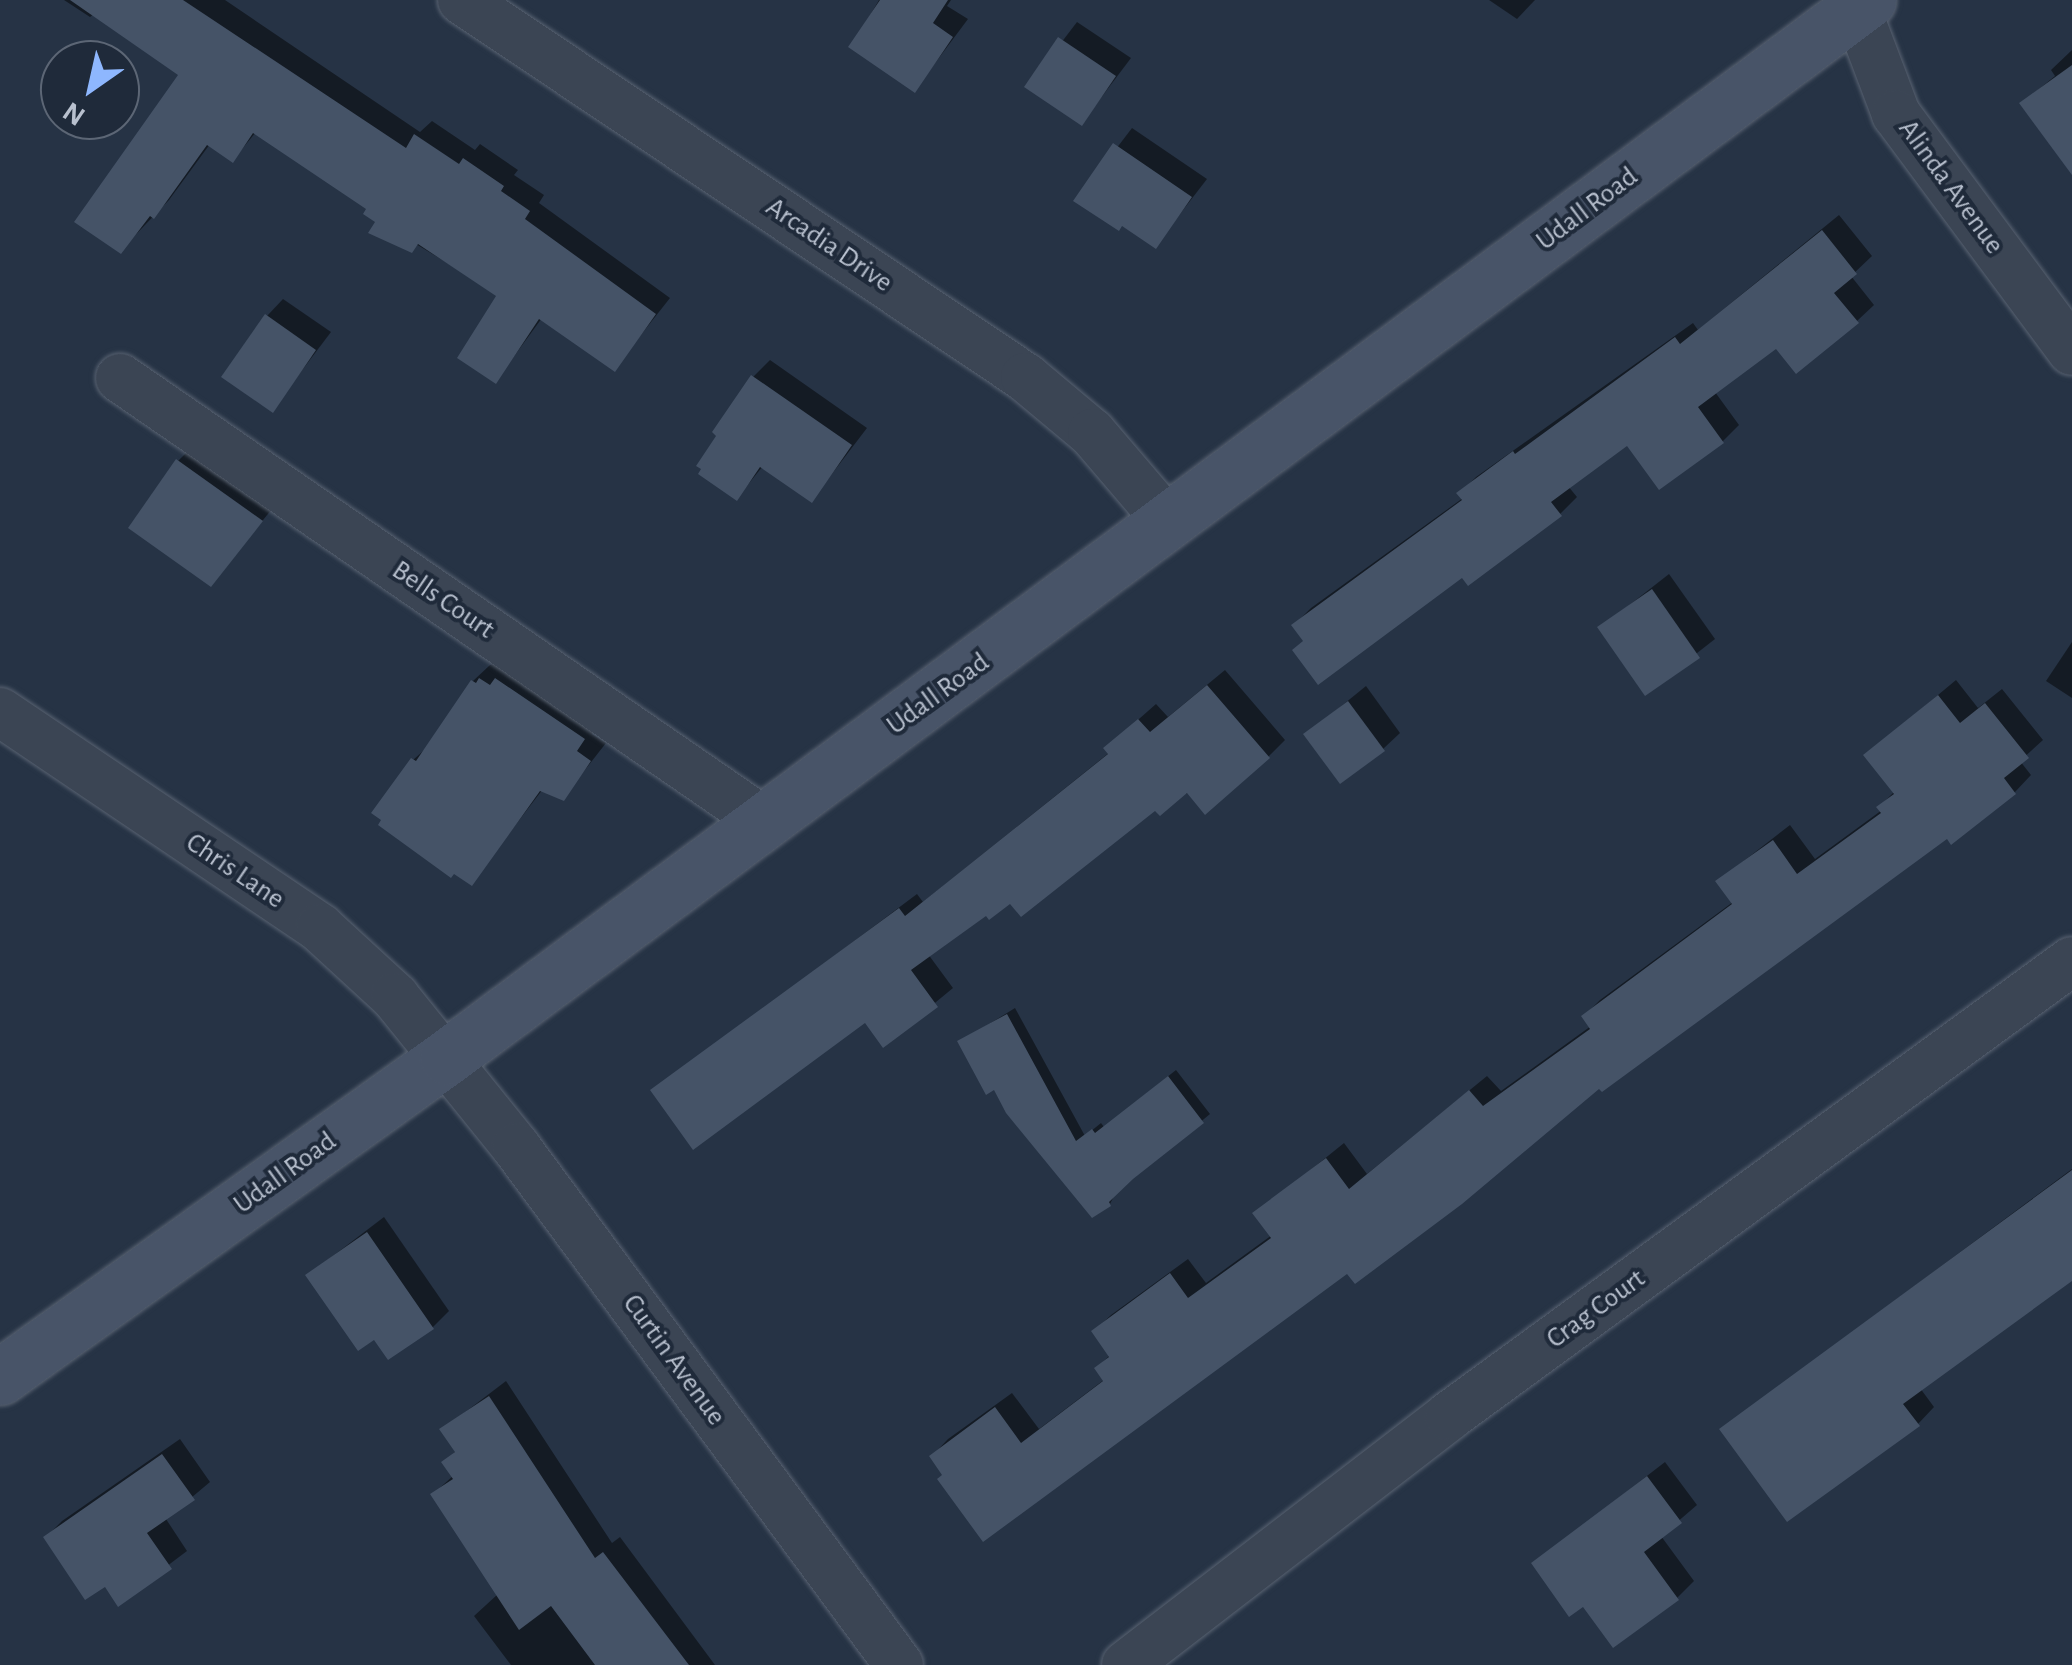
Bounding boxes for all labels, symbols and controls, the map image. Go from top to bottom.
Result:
north arrow [40,40,140,140]
text: N [58,96,90,130]
street label: Alinda Avenue [1891,113,2011,261]
street label: Udall Road [1530,160,1644,258]
street label: Arcadia Drive [759,190,899,300]
street label: Bells Court [385,554,501,646]
street label: Udall Road [880,646,996,742]
street label: Chris Lane [179,826,291,916]
street label: Udall Road [227,1125,343,1221]
street label: Crag Court [1540,1262,1652,1356]
street label: Curtin Avenue [615,1288,733,1432]

